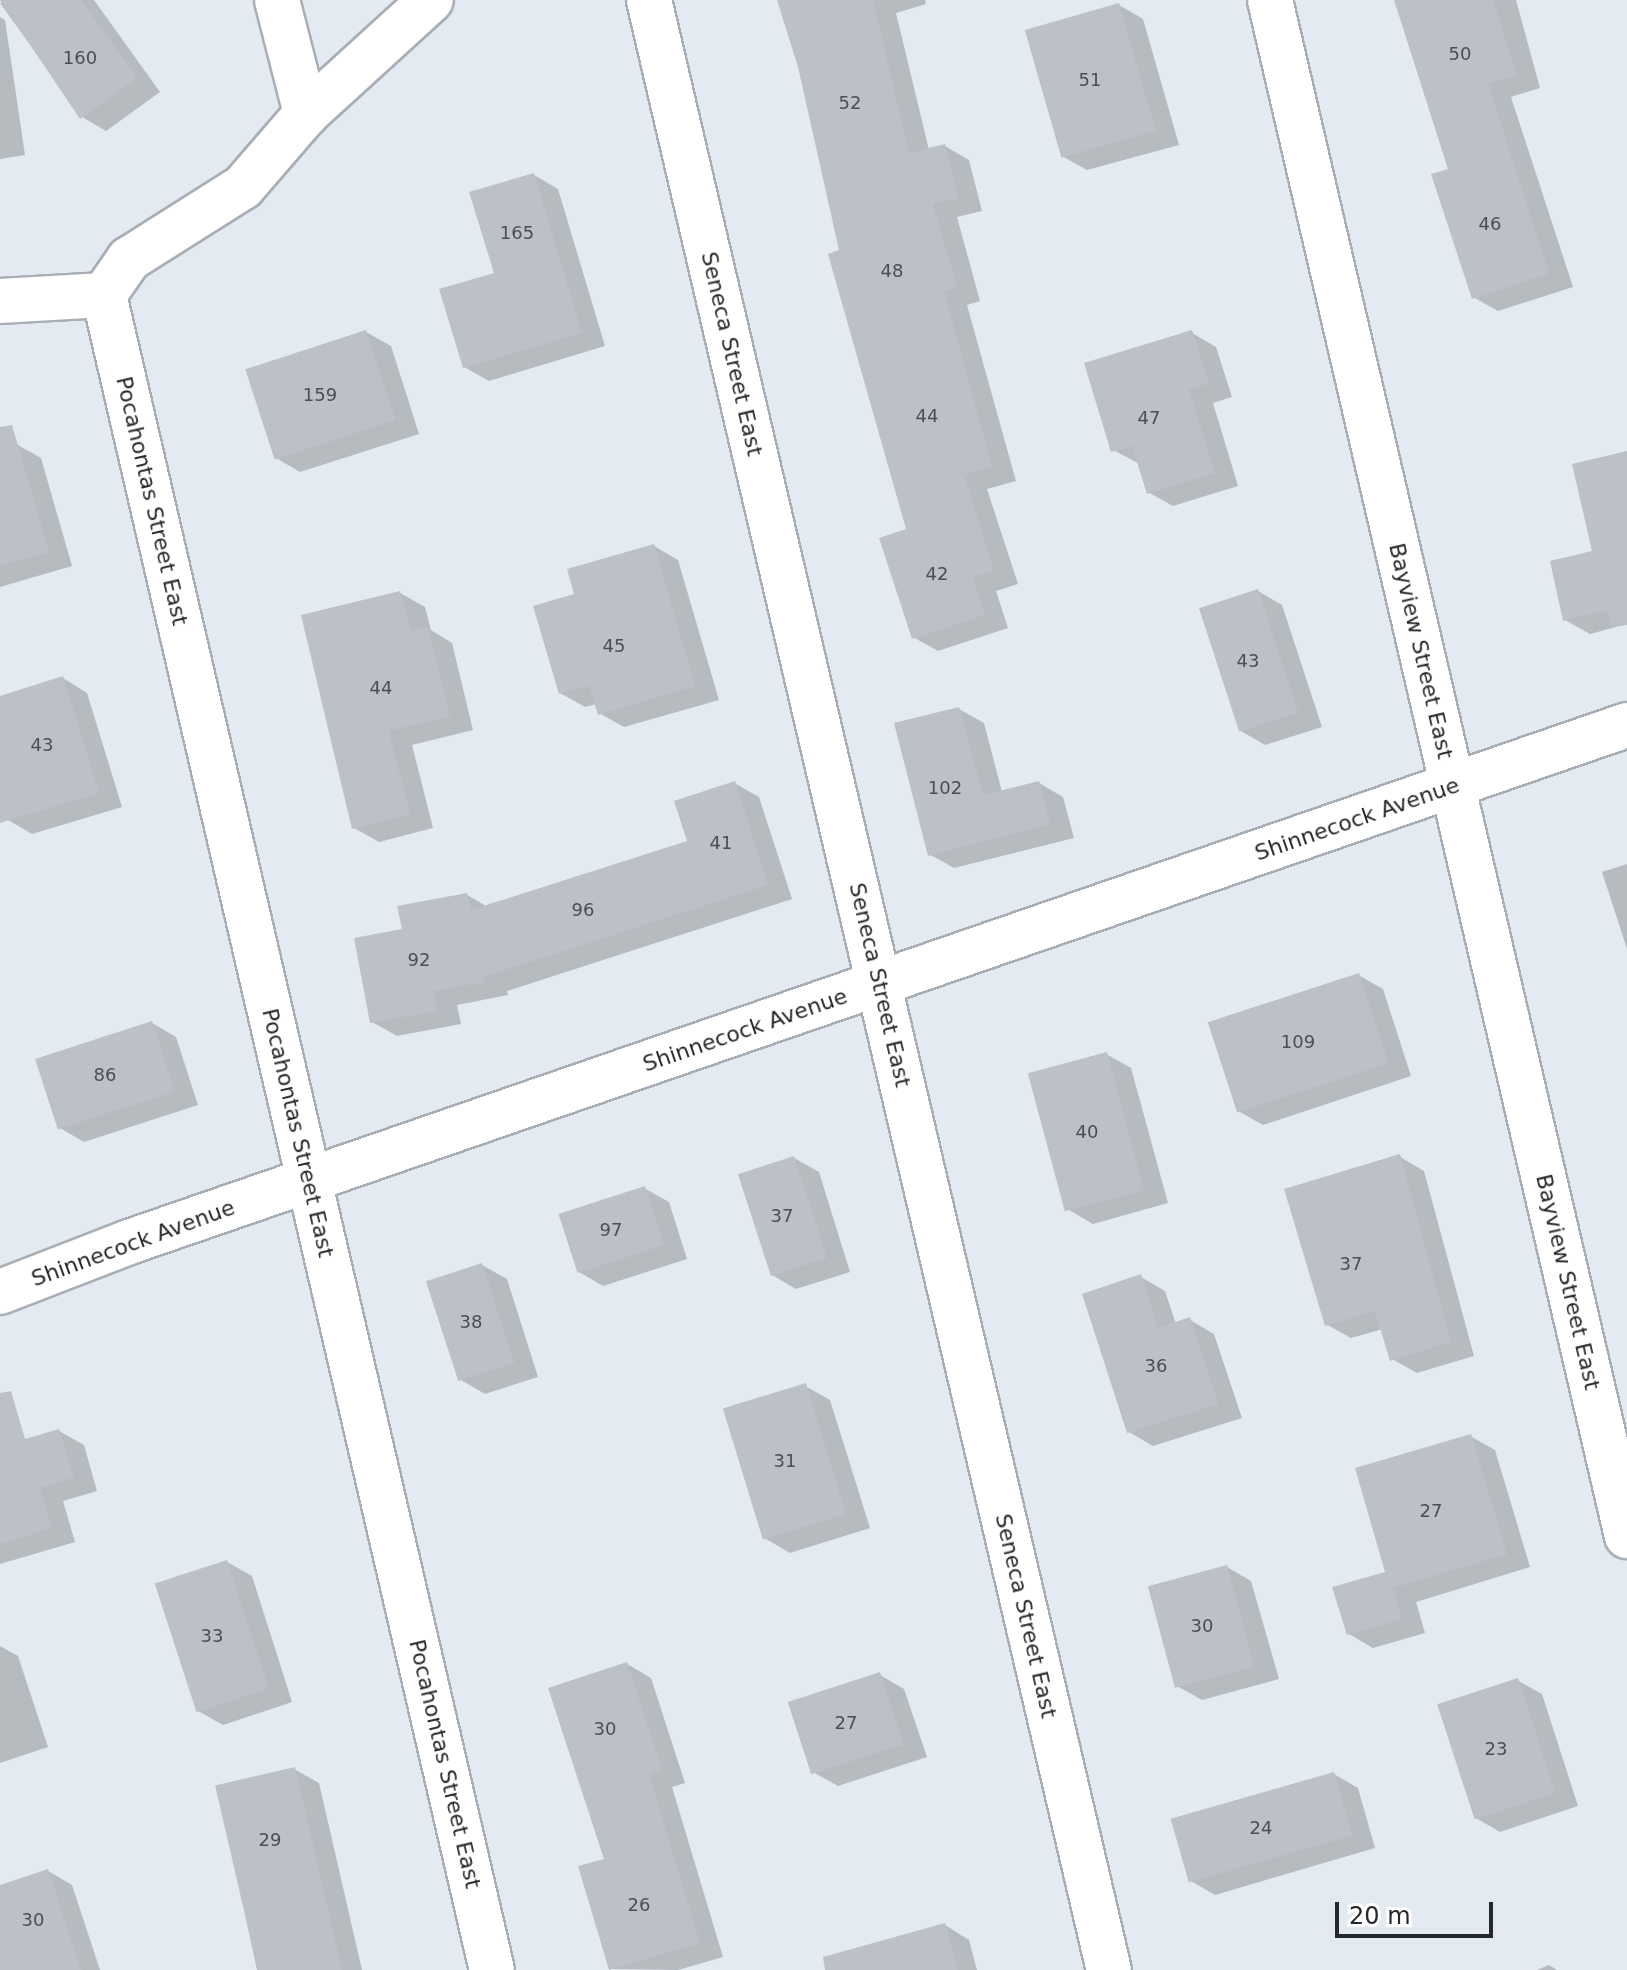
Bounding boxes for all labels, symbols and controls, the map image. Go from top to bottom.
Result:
house number: 50 [1449,43,1471,65]
house number: 160 [63,47,97,69]
house number: 51 [1079,69,1101,91]
house number: 52 [839,92,861,114]
house number: 46 [1479,213,1501,235]
house number: 165 [500,222,534,244]
street label: Seneca Street East [696,249,768,459]
house number: 48 [881,260,903,282]
street label: Pocahontas Street East [110,374,194,628]
house number: 159 [303,384,337,406]
house number: 44 [916,405,938,427]
house number: 47 [1138,407,1160,429]
street label: Bayview Street East [1383,541,1459,761]
house number: 42 [926,563,948,585]
house number: 45 [603,635,625,657]
house number: 43 [1237,650,1259,672]
house number: 44 [370,677,392,699]
house number: 43 [31,734,53,756]
street label: Shinnecock Avenue [1251,772,1463,866]
house number: 102 [928,777,962,799]
house number: 41 [710,832,732,854]
street label: Seneca Street East [844,880,916,1090]
house number: 96 [572,899,594,921]
house number: 92 [408,949,430,971]
street label: Shinnecock Avenue [639,983,851,1077]
street label: Pocahontas Street East [256,1006,340,1260]
house number: 109 [1281,1031,1315,1053]
house number: 86 [94,1064,116,1086]
house number: 40 [1076,1121,1098,1143]
street label: Bayview Street East [1530,1172,1606,1392]
street label: Shinnecock Avenue [28,1194,238,1292]
house number: 37 [771,1205,793,1227]
house number: 97 [600,1219,622,1241]
house number: 37 [1340,1253,1362,1275]
house number: 38 [460,1311,482,1333]
house number: 36 [1145,1355,1167,1377]
house number: 31 [774,1450,796,1472]
house number: 27 [1420,1500,1442,1522]
street label: Seneca Street East [990,1511,1062,1721]
house number: 30 [1191,1615,1213,1637]
house number: 33 [201,1625,223,1647]
street label: Pocahontas Street East [403,1637,487,1891]
house number: 27 [835,1712,857,1734]
house number: 30 [594,1718,616,1740]
house number: 23 [1485,1738,1507,1760]
house number: 24 [1250,1817,1272,1839]
house number: 29 [259,1829,281,1851]
scale bar [1339,1886,1497,1936]
house number: 26 [628,1894,650,1916]
text: 20 m [1349,1902,1411,1930]
house number: 30 [22,1909,44,1931]

